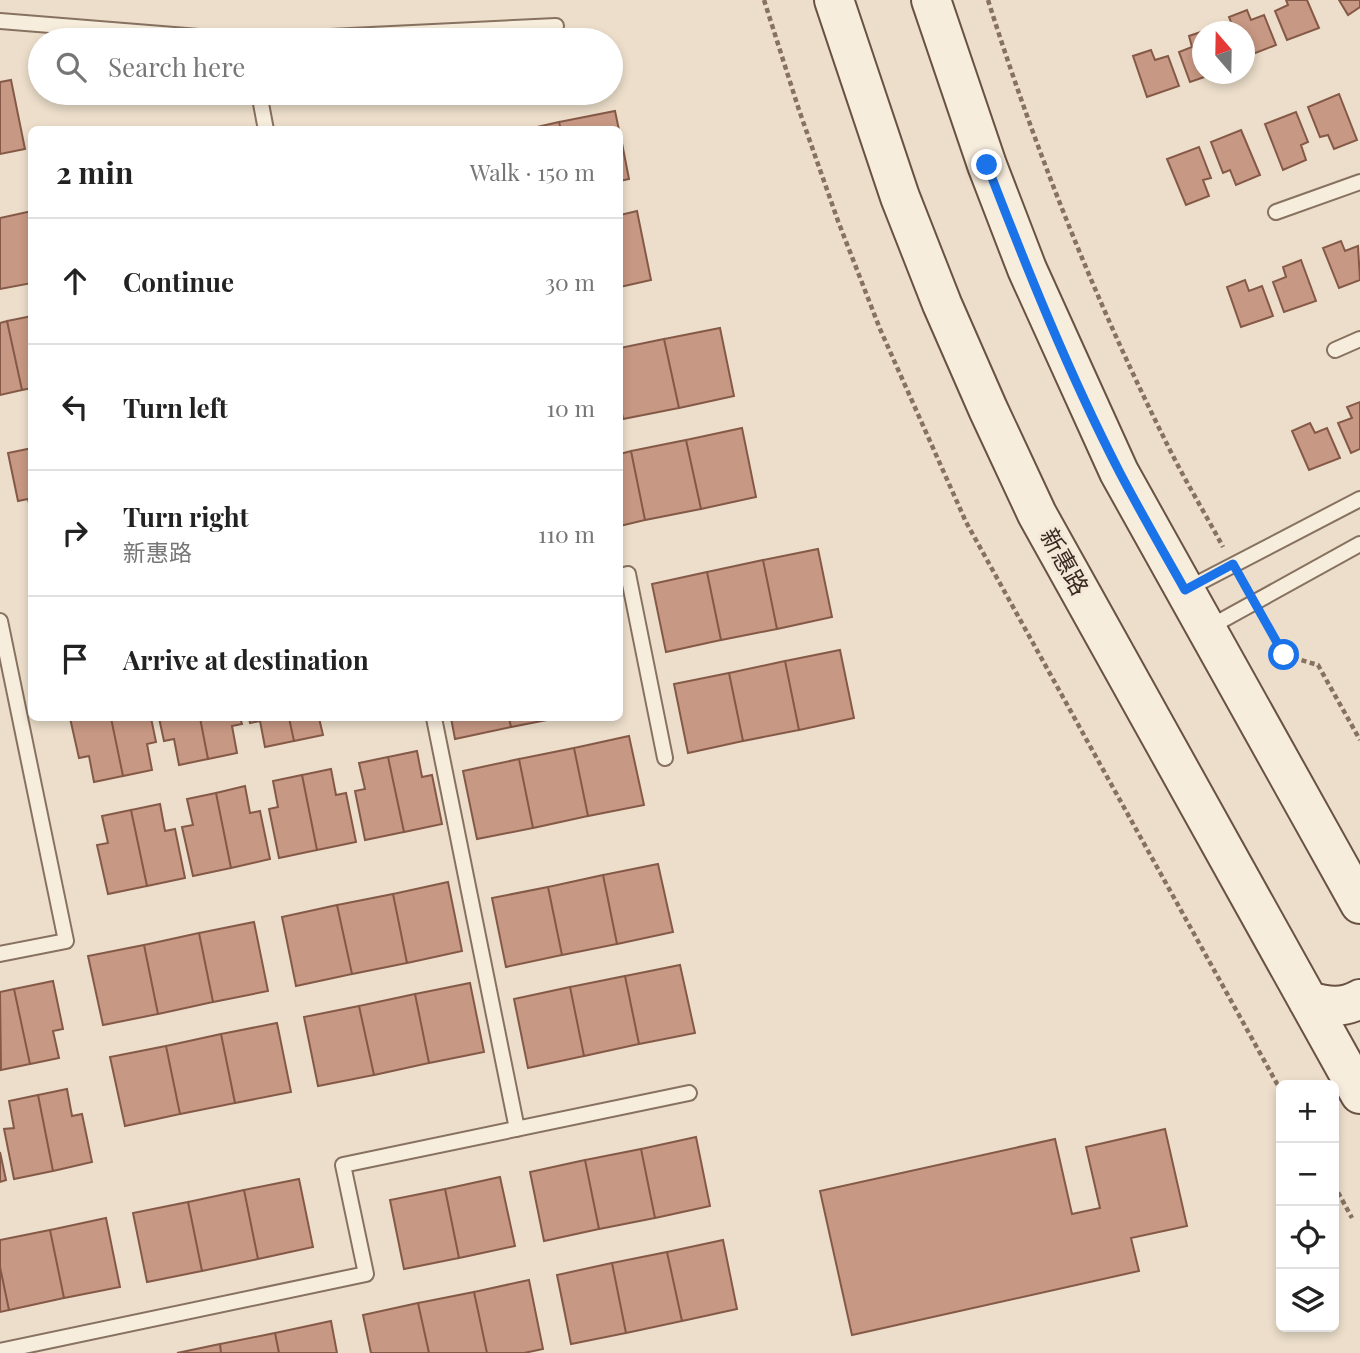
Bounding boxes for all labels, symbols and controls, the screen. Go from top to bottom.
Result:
north arrow [1192,21,1255,84]
search box [28,28,623,105]
icon: search [52,48,90,86]
text: Search here [108,49,245,84]
route end [971,149,1002,180]
text: 2 min [56,152,133,192]
text: Walk · 150 m [470,156,595,187]
icon: ahead [56,262,94,300]
text: Continue [123,264,234,299]
text: 30 m [545,266,595,297]
icon: left [56,388,94,426]
text: Turn left [123,390,228,425]
text: 10 m [547,392,595,423]
text: Turn right [123,499,249,534]
icon: right [56,514,94,552]
text: 110 m [538,518,595,549]
street label: 新惠路 [1034,522,1097,600]
text: 新惠路 [123,536,192,567]
route start [1268,639,1299,670]
icon: arrive [56,640,94,678]
text: Arrive at destination [123,642,369,677]
map controls [1276,1080,1339,1332]
button: + [1276,1080,1339,1143]
button: − [1276,1143,1339,1206]
button: locate [1276,1206,1339,1269]
button: layers [1276,1269,1339,1332]

